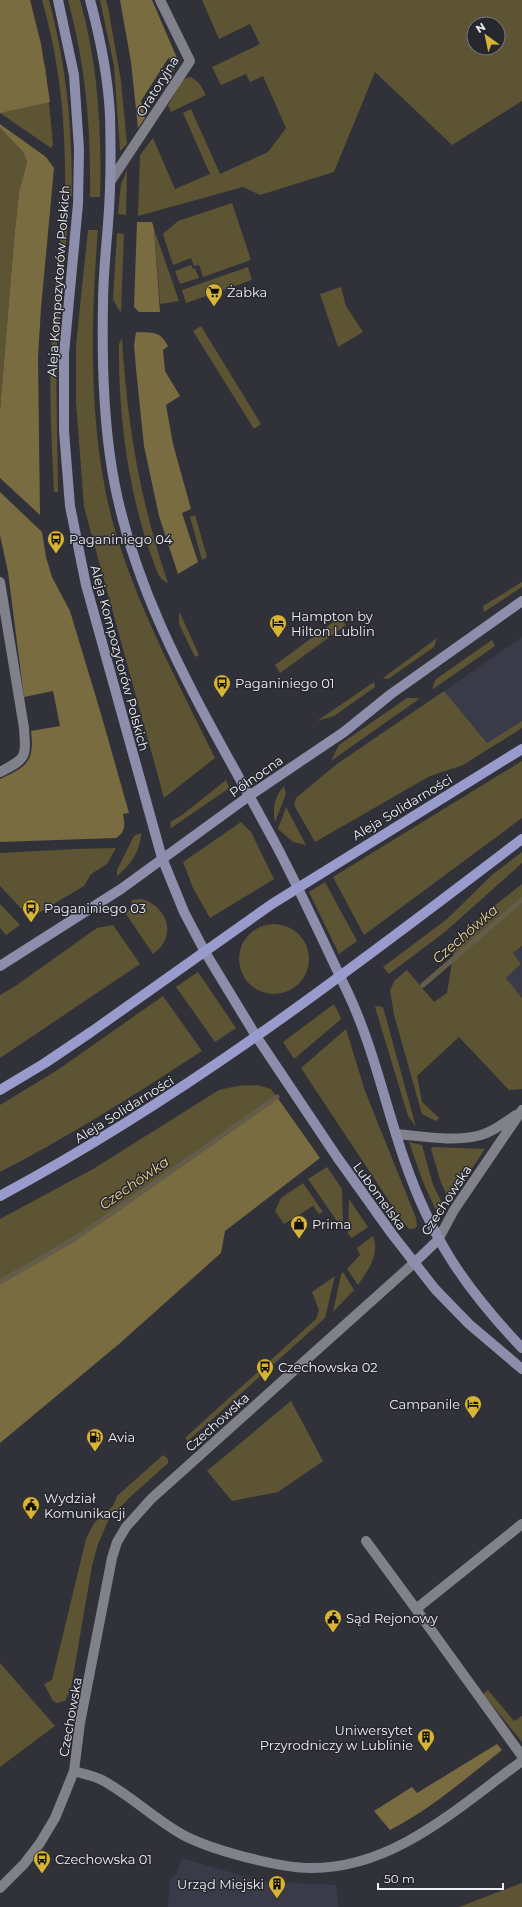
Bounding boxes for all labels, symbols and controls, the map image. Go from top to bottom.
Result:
north arrow [466,16,506,56]
text: N [473,19,488,36]
street label: Oratoryjna [132,53,182,119]
street label: Aleja Kompozytorów Polskich [43,185,73,377]
supermarket icon: Żabka [204,282,224,307]
place label: Żabka [227,284,267,300]
bus stop icon: Paganiniego 04 [46,529,66,554]
place label: Paganiniego 04 [69,531,173,547]
street label: Aleja Kompozytorów Polskich [87,563,153,753]
place label: Hampton by Hilton Lublin [291,608,375,639]
hotel icon: Hampton by Hilton Lublin [268,613,288,638]
bus stop icon: Paganiniego 01 [212,673,232,698]
place label: Paganiniego 01 [235,675,335,691]
street label: Północna [226,752,286,800]
street label: Aleja Solidarności [349,771,455,843]
bus stop icon: Paganiniego 03 [21,898,41,923]
place label: Paganiniego 03 [44,900,146,916]
water label: Czechówka [429,901,501,967]
street label: Aleja Solidarności [71,1072,177,1146]
water label: Czechówka [96,1152,172,1214]
street label: Lubomelska [350,1159,410,1233]
street label: Czechowska [417,1162,475,1238]
shop icon: Prima [289,1214,309,1239]
place label: Prima [312,1216,351,1232]
bus stop icon: Czechowska 02 [255,1357,275,1382]
place label: Czechowska 02 [278,1359,378,1375]
street label: Czechowska [182,1389,252,1455]
hotel icon: Campanile [463,1394,483,1419]
place label: Campanile [389,1396,460,1412]
fuel station icon: Avia [85,1427,105,1452]
place label: Avia [108,1429,135,1445]
place label: Wydział Komunikacji [44,1490,126,1521]
public building icon: Wydział Komunikacji [21,1495,41,1520]
public building icon: Sąd Rejonowy [323,1608,343,1633]
place label: Sąd Rejonowy [346,1610,439,1626]
street label: Czechowska [55,1676,85,1758]
place label: Uniwersytet Przyrodniczy w Lublinie [260,1722,413,1753]
building icon: Uniwersytet Przyrodniczy w Lublinie [416,1727,436,1752]
bus stop icon: Czechowska 01 [32,1849,52,1874]
place label: Czechowska 01 [55,1851,152,1867]
scale bar [378,1865,503,1891]
text: 50 m [384,1871,415,1886]
building icon: Urząd Miejski [267,1874,287,1899]
place label: Urząd Miejski [177,1876,264,1892]

